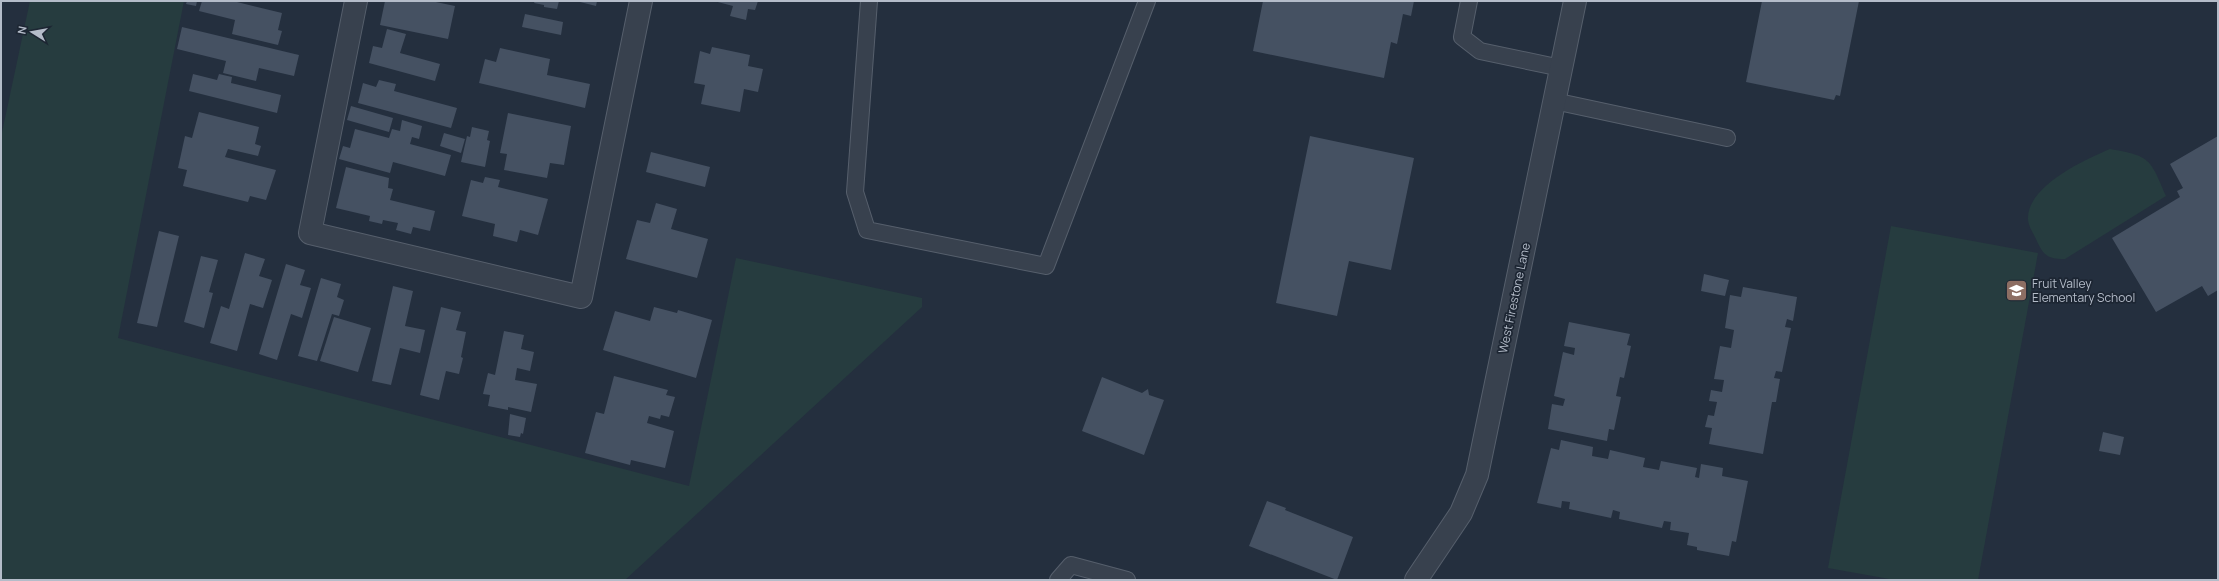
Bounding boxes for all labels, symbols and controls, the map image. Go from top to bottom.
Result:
north arrow [12,12,52,52]
text: N [14,25,30,35]
street label: West Firestone Lane [1494,241,1534,355]
place label: Fruit Valley Elementary School [2032,275,2135,306]
school or university icon: Fruit Valley Elementary School [2004,277,2030,303]

